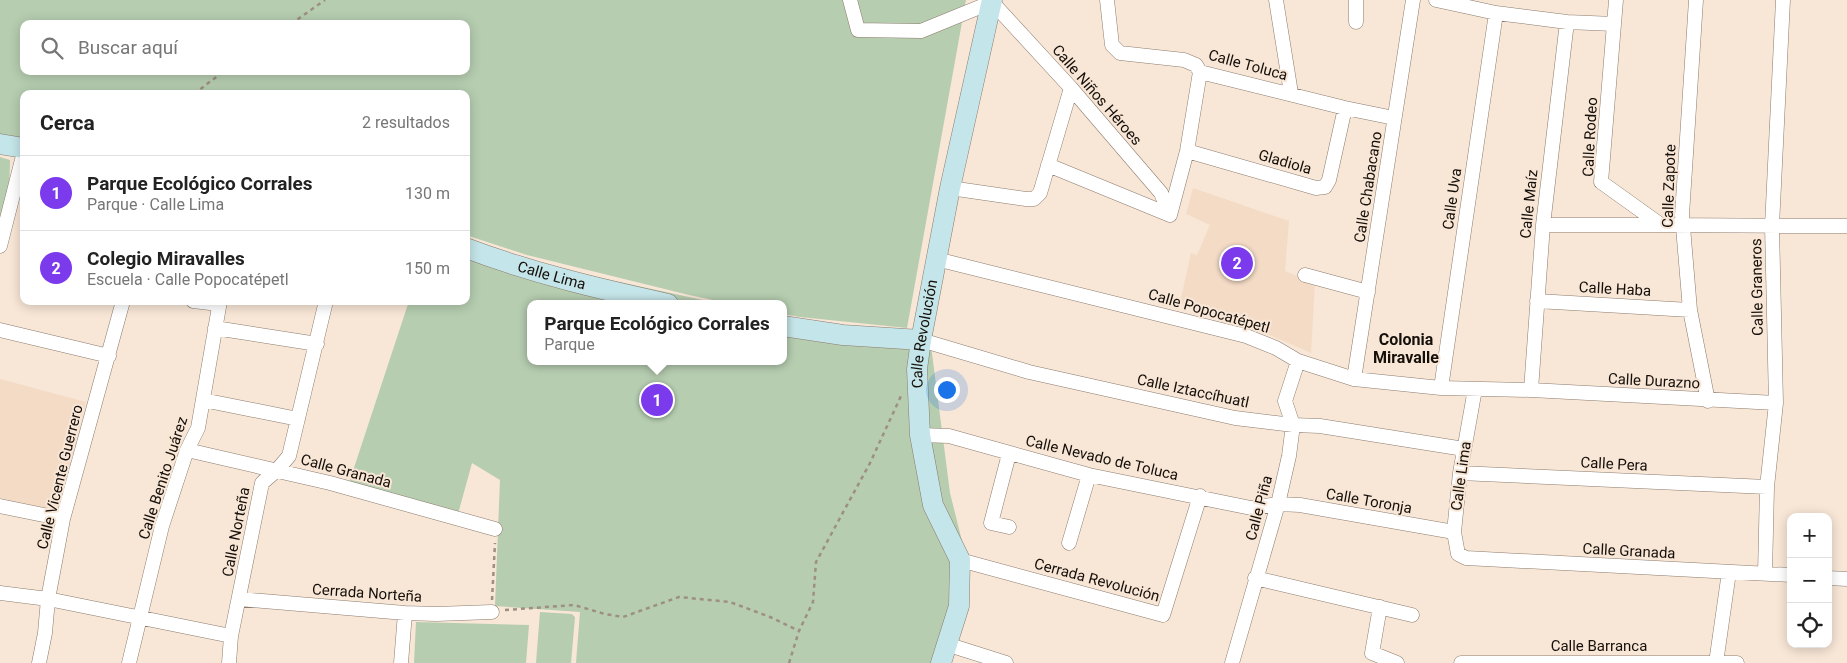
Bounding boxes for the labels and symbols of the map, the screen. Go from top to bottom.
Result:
street label: Calle Niños Héroes [1048,41,1146,149]
street label: Calle Toluca [1206,46,1290,84]
street label: Calle Rodeo [1579,97,1601,177]
street label: Calle Chabacano [1350,130,1386,244]
street label: Calle Zapote [1659,144,1679,228]
street label: Gladiola [1256,146,1314,178]
street label: Calle Uva [1439,167,1465,231]
street label: Calle Maíz [1516,169,1542,239]
street label: Calle Graneros [1747,238,1767,336]
pin: 2 [1221,244,1253,282]
street label: Calle Lima [515,257,588,293]
street label: Calle Revolución [908,278,941,389]
street label: Calle Haba [1578,278,1652,300]
street label: Calle Popocatépetl [1146,285,1272,337]
district label: Colonia Miravalle [1373,330,1439,367]
street label: Calle Iztaccíhuatl [1135,370,1251,412]
street label: Calle Durazno [1607,370,1701,392]
your location [934,377,960,403]
pin: 1 [641,381,673,419]
street label: Calle Vicente Guerrero [33,403,87,551]
street label: Calle Benito Juárez [135,414,191,542]
street label: Calle Nevado de Toluca [1024,432,1180,484]
street label: Calle Lima [1447,440,1475,512]
street label: Calle Granada [299,450,393,492]
street label: Calle Pera [1580,453,1648,475]
street label: Calle Piña [1242,474,1276,542]
street label: Calle Toronja [1325,485,1413,517]
street label: Calle Norteña [218,486,254,578]
street label: Calle Granada [1582,540,1676,562]
street label: Cerrada Revolución [1032,555,1162,605]
street label: Cerrada Norteña [311,580,423,606]
street label: Calle Barranca [1551,637,1647,655]

